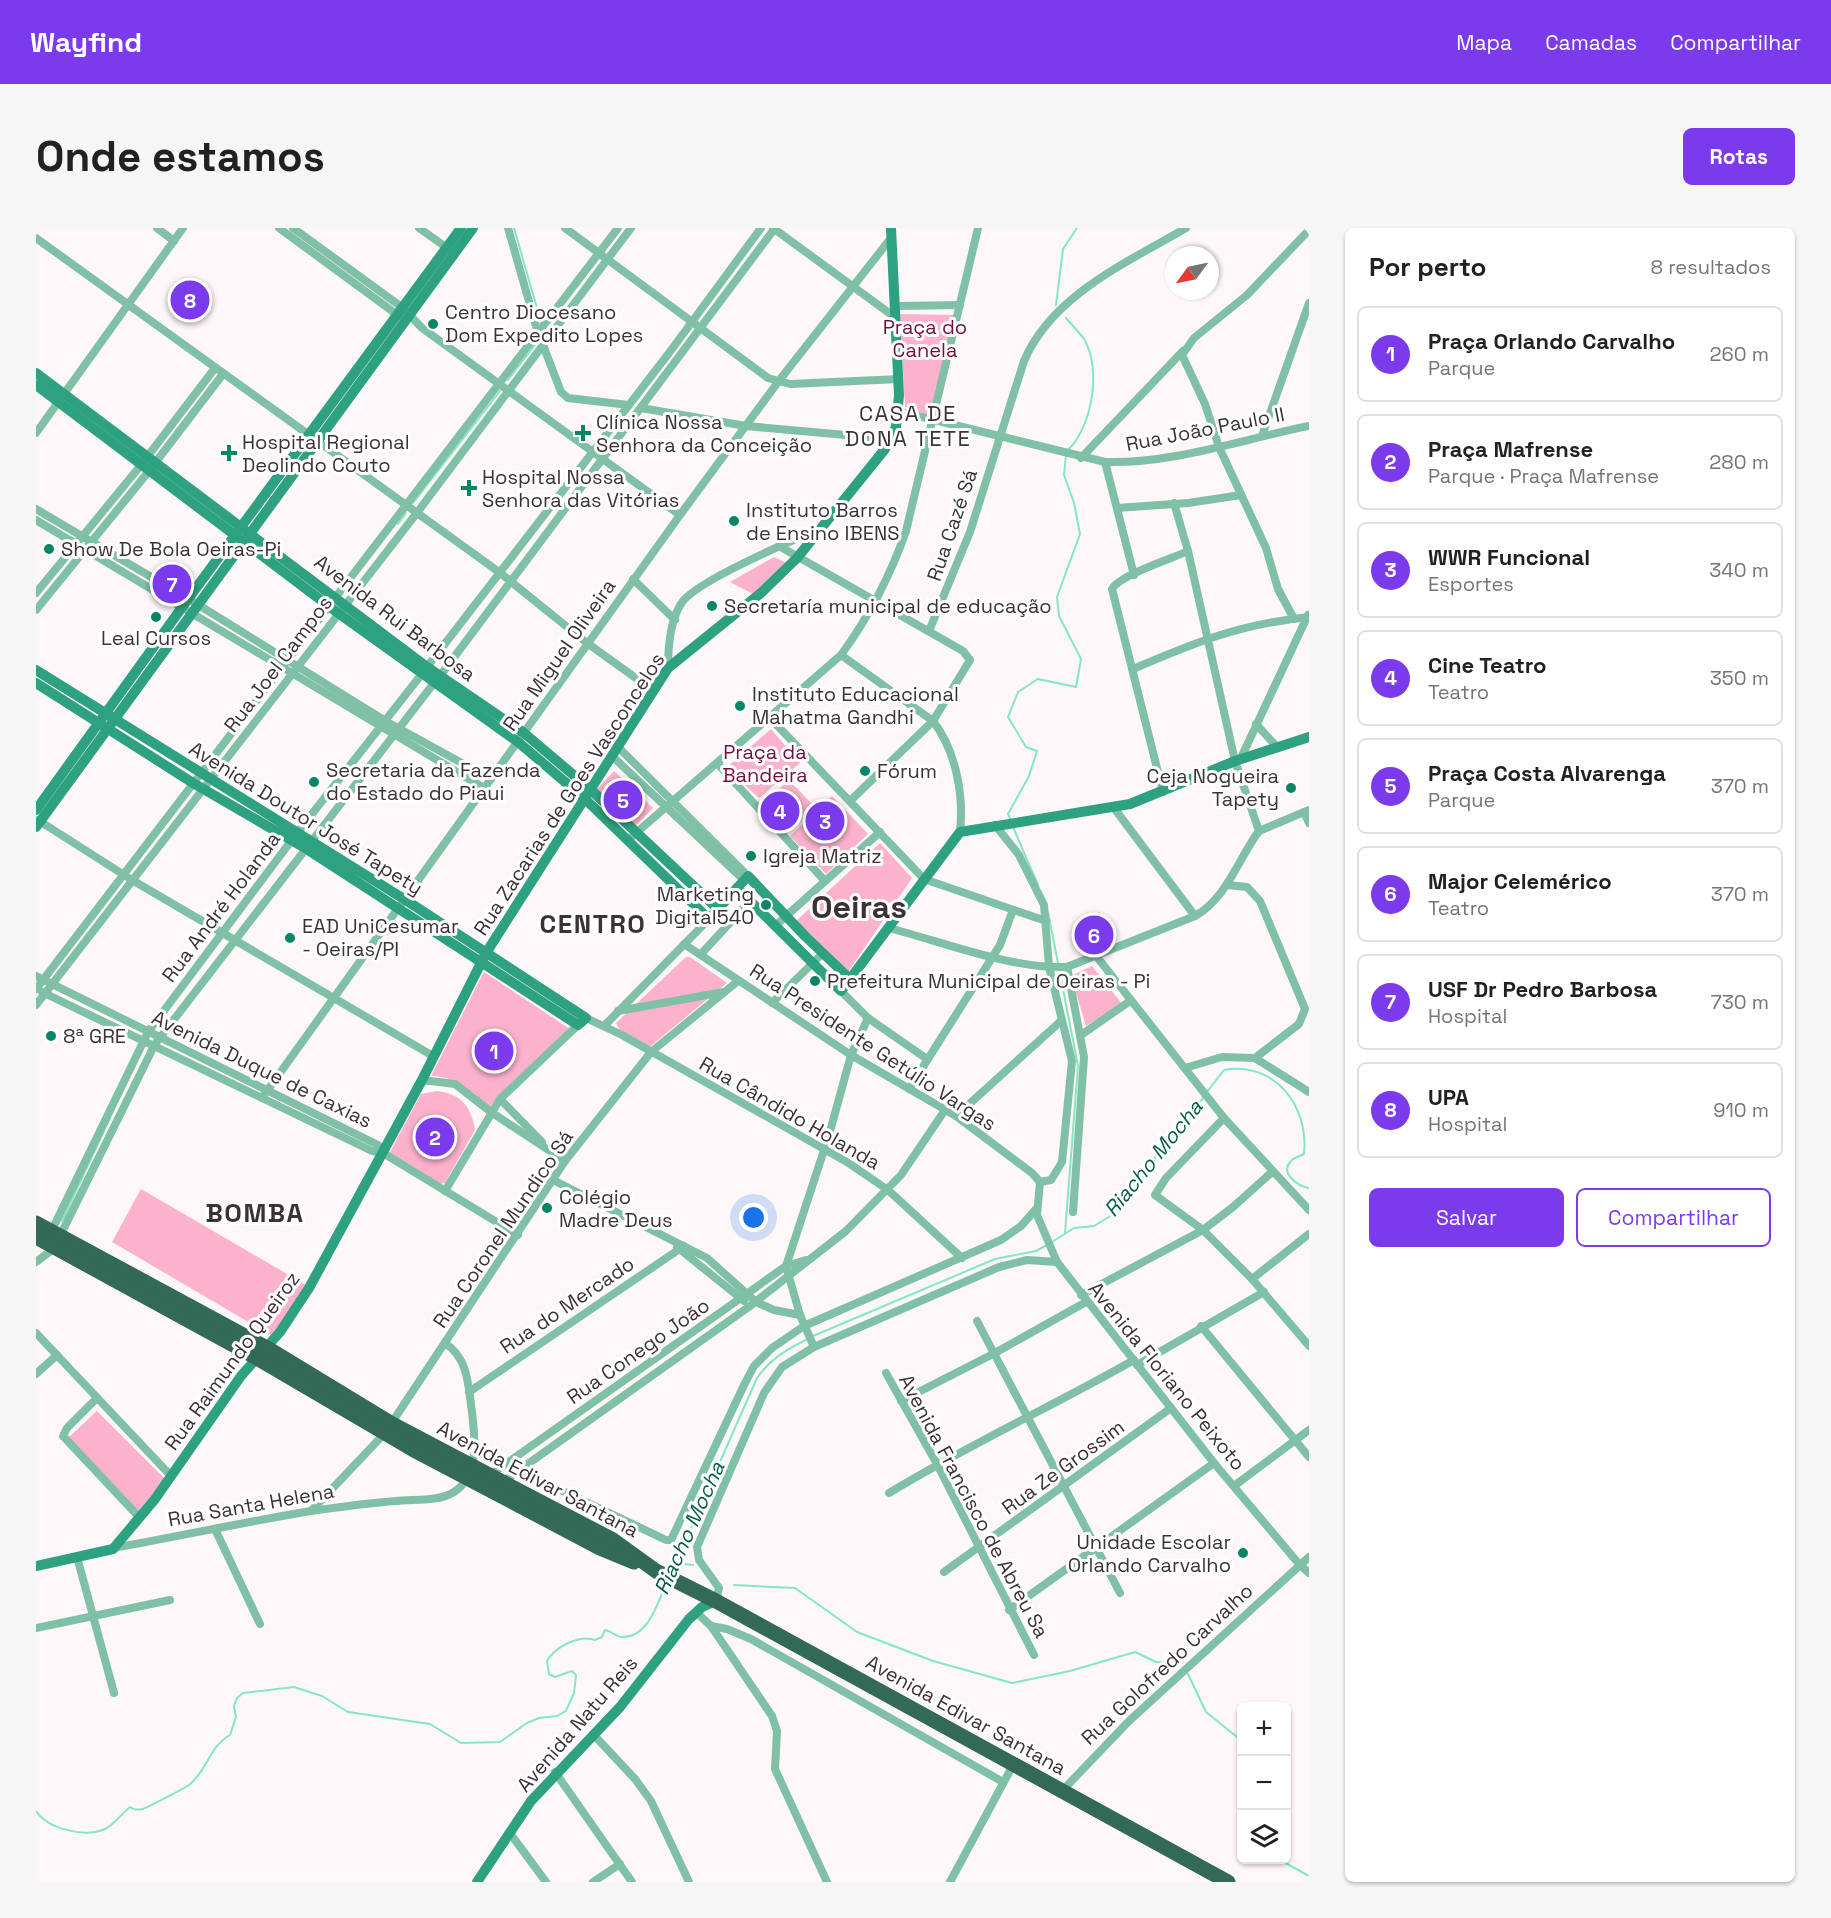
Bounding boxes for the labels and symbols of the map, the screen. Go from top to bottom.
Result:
north arrow [1165,246,1219,300]
pin: 8 [170,278,210,322]
place label: Centro Diocesano Dom Expedito Lopes [445,299,643,348]
park label: Praça do Canela [883,314,967,363]
marker: Centro Diocesano Dom Expedito Lopes [426,317,440,331]
district label: CASA DE DONA TETE [845,399,971,452]
street label: Rua João Paulo II [1123,401,1287,457]
place label: Clínica Nossa Senhora da Conceição [596,409,812,458]
marker: Clínica Nossa Senhora da Conceição [574,424,592,442]
place label: Hospital Regional Deolindo Couto [242,429,410,478]
marker: Hospital Regional Deolindo Couto [220,444,238,462]
place label: Hospital Nossa Senhora das Vitórias [482,464,679,513]
street label: Rua Cazé Sá [921,466,983,584]
marker: Hospital Nossa Senhora das Vitórias [460,479,478,497]
place label: Instituto Barros de Ensino IBENS [746,497,899,546]
marker: Instituto Barros de Ensino IBENS [727,514,741,528]
place label: Show De Bola Oeiras-Pi [61,536,282,562]
marker: Show De Bola Oeiras-Pi [42,542,56,556]
street label: Avenida Rui Barbosa [309,549,481,687]
pin: 7 [152,562,192,606]
street label: Rua Miguel Oliveira [497,574,621,736]
street label: Rua Joel Campos [218,591,338,737]
place label: Secretaría municipal de educação [724,593,1052,619]
marker: Secretaría municipal de educação [705,599,719,613]
marker: Leal Cursos [149,610,163,624]
place label: Leal Cursos [101,625,211,651]
street label: Rua Zacarias de Goes Vasconcelos [468,648,670,940]
place label: Instituto Educacional Mahatma Gandhi [752,681,959,730]
marker: Instituto Educacional Mahatma Gandhi [733,699,747,713]
street label: Avenida Doutor José Tapety [184,735,428,901]
park label: Praça da Bandeira [722,739,808,788]
place label: Secretaria da Fazenda do Estado do Piaui [326,757,541,806]
place label: Fórum [877,758,937,784]
place label: Ceja Nogueira Tapety [1147,763,1279,812]
marker: Fórum [858,764,872,778]
marker: Secretaria da Fazenda do Estado do Piaui [307,775,321,789]
pin: 5 [604,778,642,822]
marker: Ceja Nogueira Tapety [1284,781,1298,795]
pin: 4 [760,788,800,834]
pin: 3 [806,798,844,844]
street label: Rua André Holanda [156,827,286,987]
place label: Igreja Matriz [763,843,882,869]
marker: Igreja Matriz [744,849,758,863]
place label: Marketing Digital540 [655,881,754,930]
district label: Oeiras [811,887,907,927]
marker: Marketing Digital540 [759,898,773,912]
district label: CENTRO [540,907,646,941]
pin: 6 [1074,912,1114,958]
place label: EAD UniCesumar - Oeiras/PI [302,913,458,962]
marker: EAD UniCesumar - Oeiras/PI [283,931,297,945]
street label: Rua Presidente Getúlio Vargas [745,957,1001,1137]
place label: Prefeitura Municipal de Oeiras - Pi [827,968,1150,994]
marker: Prefeitura Municipal de Oeiras - Pi [808,974,822,988]
street label: Avenida Duque de Caxias [148,1004,376,1134]
place label: 8ª GRE [63,1023,126,1049]
pin: 1 [474,1028,514,1074]
marker: 8ª GRE [44,1029,58,1043]
street label: Rua Cândido Holanda [695,1051,885,1175]
water label: Riacho Mocha [1098,1093,1209,1222]
pin: 2 [416,1114,454,1160]
street label: Rua Coronel Mundico Sá [427,1125,579,1333]
place label: Colégio Madre Deus [559,1184,672,1233]
district label: BOMBA [206,1196,304,1230]
marker: Colégio Madre Deus [540,1201,554,1215]
your location [739,1203,768,1232]
street label: Rua do Mercado [495,1250,639,1360]
street label: Rua Raimundo Queiroz [158,1267,306,1455]
street label: Avenida Floriano Peixoto [1083,1276,1251,1476]
street label: Rua Conego João [562,1292,714,1410]
street label: Avenida Francisco de Abreu Sa [893,1370,1055,1642]
street label: Rua Ze Grossim [996,1414,1130,1520]
street label: Avenida Edivar Santana [433,1415,643,1543]
water label: Riacho Mocha [648,1457,731,1599]
street label: Rua Santa Helena [166,1478,336,1532]
place label: Unidade Escolar Orlando Carvalho [1068,1529,1231,1578]
marker: Unidade Escolar Orlando Carvalho [1236,1546,1250,1560]
street label: Rua Golofredo Carvalho [1076,1578,1258,1750]
street label: Avenida Edivar Santana [861,1649,1071,1781]
street label: Avenida Natu Reis [511,1651,643,1797]

